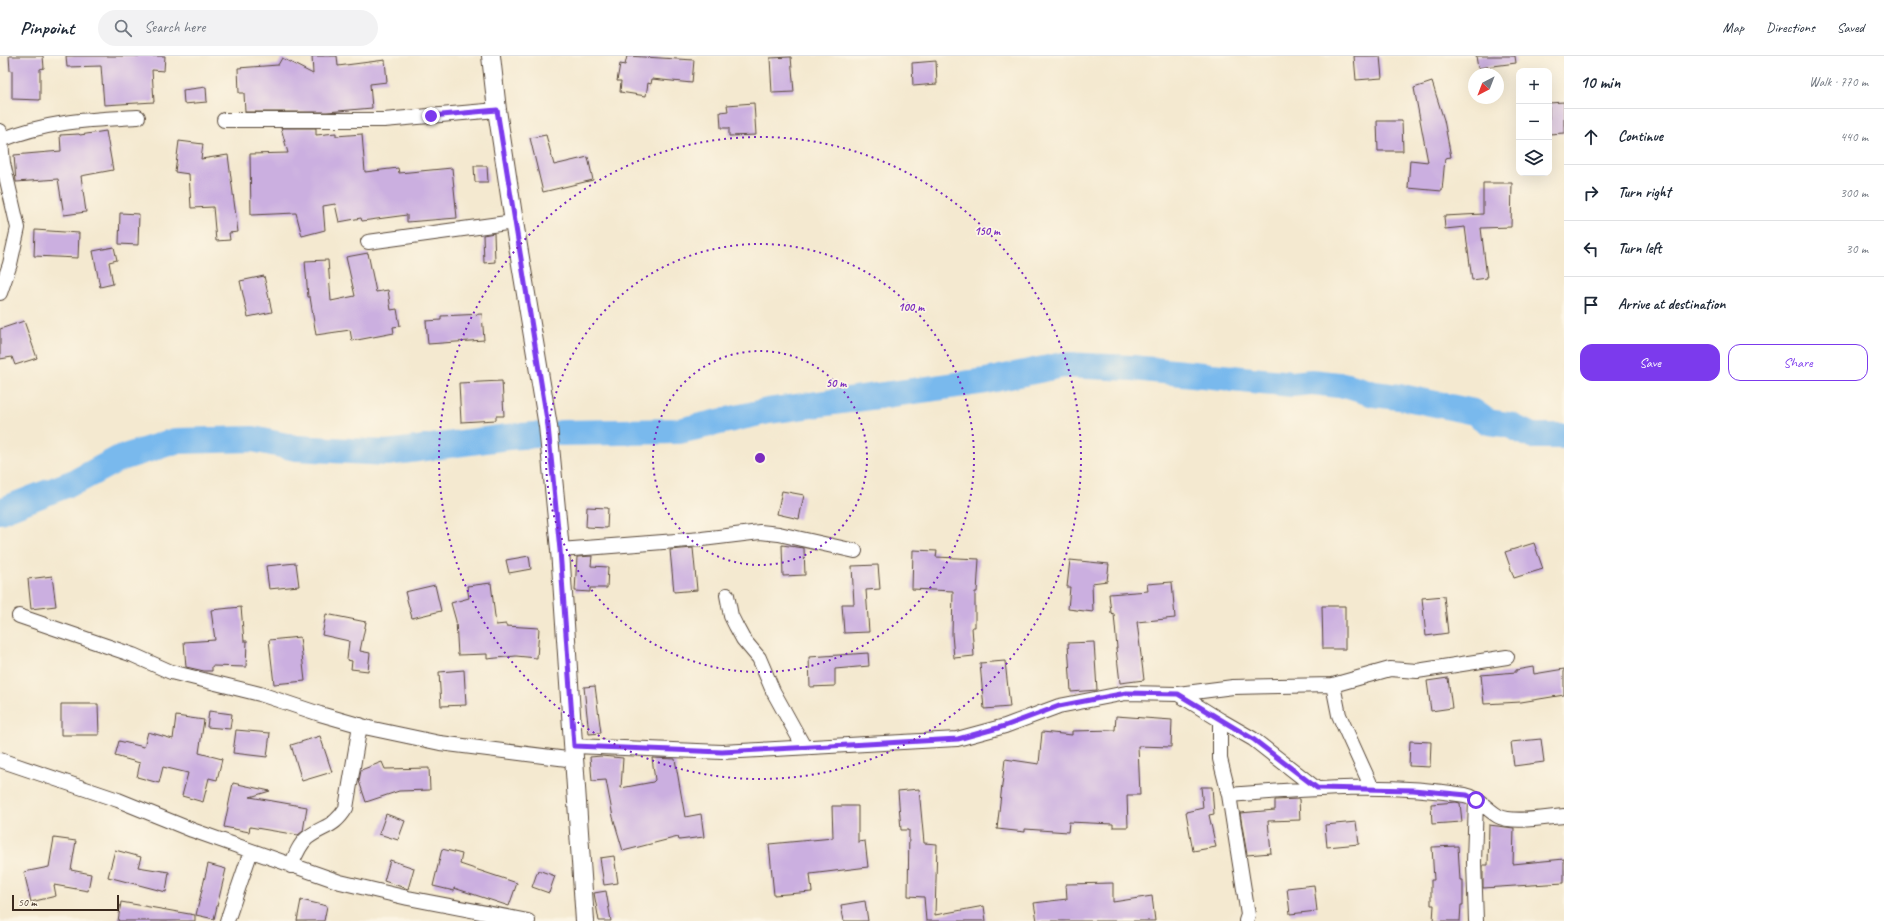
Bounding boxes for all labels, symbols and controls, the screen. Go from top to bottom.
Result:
search box [98,10,378,46]
text: Pinpoint [20,16,74,40]
icon: search [112,17,134,39]
text: Search here [144,18,205,37]
text: Map [1723,19,1744,36]
text: Directions [1766,19,1815,36]
text: Saved [1837,19,1864,36]
north arrow [1468,68,1504,104]
map controls [1516,68,1552,176]
button: + [1516,68,1552,104]
text: 10 min [1580,72,1620,93]
text: Walk · 770 m [1809,74,1868,90]
button: − [1516,104,1552,140]
route end [422,107,440,125]
icon: ahead [1580,126,1602,148]
text: Continue [1618,127,1663,146]
text: 440 m [1840,129,1868,145]
button: layers [1516,140,1552,176]
icon: right [1580,182,1602,204]
text: Turn right [1618,183,1671,202]
text: 300 m [1840,185,1868,201]
text: 150 m [974,223,1001,239]
icon: left [1580,238,1602,260]
text: Turn left [1618,239,1661,258]
text: 30 m [1846,241,1868,257]
icon: arrive [1580,294,1602,316]
text: Arrive at destination [1618,295,1725,314]
text: 100 m [898,299,925,315]
button: Save [1580,344,1720,381]
button: Share [1728,344,1868,381]
text: 50 m [826,375,847,391]
centre of rings [753,451,767,465]
route start [1467,791,1485,809]
scale bar [12,893,119,912]
text: 50 m [18,895,37,909]

